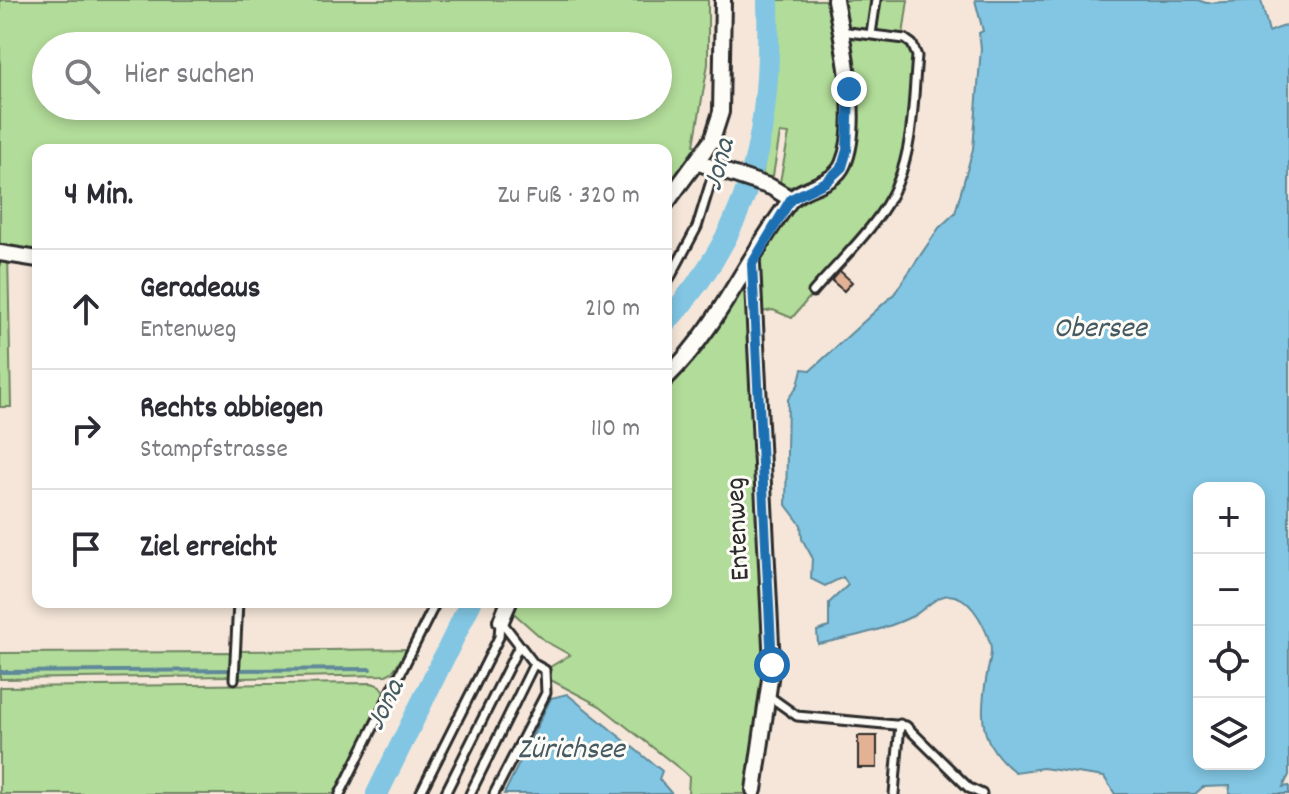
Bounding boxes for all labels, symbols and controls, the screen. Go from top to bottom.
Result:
search box [32,32,672,120]
icon: search [60,54,104,98]
text: Hier suchen [124,55,254,98]
route end [831,71,867,107]
water label: Jona [693,132,749,196]
text: 4 Min. [64,172,133,221]
text: Zu Fuß · 320 m [497,178,640,215]
text: Geradeaus [140,269,260,312]
icon: ahead [64,287,108,331]
text: 210 m [585,291,640,328]
water label: Obersee [1053,309,1149,352]
text: Entenweg [140,312,236,349]
text: Rechts abbiegen [140,389,323,432]
icon: right [64,407,108,451]
text: 110 m [591,411,640,448]
text: Stampfstrasse [140,432,288,469]
street label: Entenweg [717,476,763,582]
map controls [1193,482,1265,770]
button: + [1193,482,1265,554]
icon: arrive [64,527,108,571]
text: Ziel erreicht [140,528,277,571]
button: − [1193,554,1265,626]
button: locate [1193,626,1265,698]
route start [754,647,790,683]
water label: Jona [356,671,419,739]
button: layers [1193,698,1265,770]
water label: Zürichsee [517,730,627,773]

